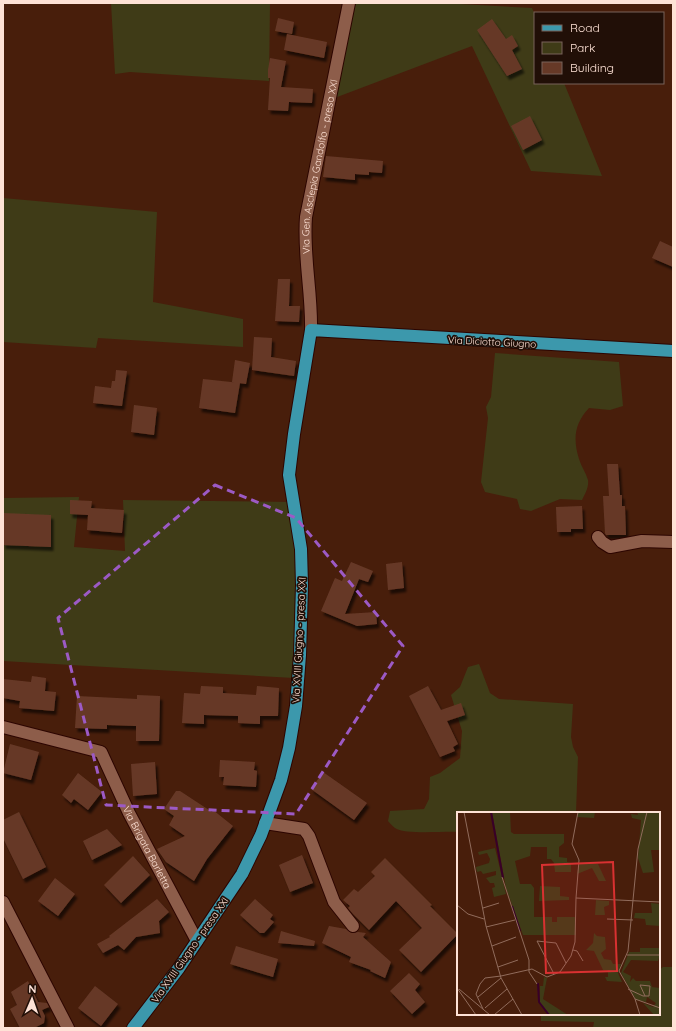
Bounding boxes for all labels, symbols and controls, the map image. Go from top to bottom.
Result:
legend [534,12,664,84]
text: Road [570,20,600,35]
text: Park [570,40,595,55]
text: Building [570,60,614,75]
street label: Via Gen. Asclepia Gandolfo - presa XXI [299,78,340,254]
street label: Via Diciotto Giugno [447,333,537,351]
street label: Via XVIII Giugno - presa XXI [289,577,309,703]
street label: Via Brigata Barletta [120,804,174,891]
inset map [457,812,660,1015]
street label: Via XVIII Giugno - presa XXI [148,895,232,1005]
north arrow [12,979,52,1019]
text: N [28,982,37,996]

